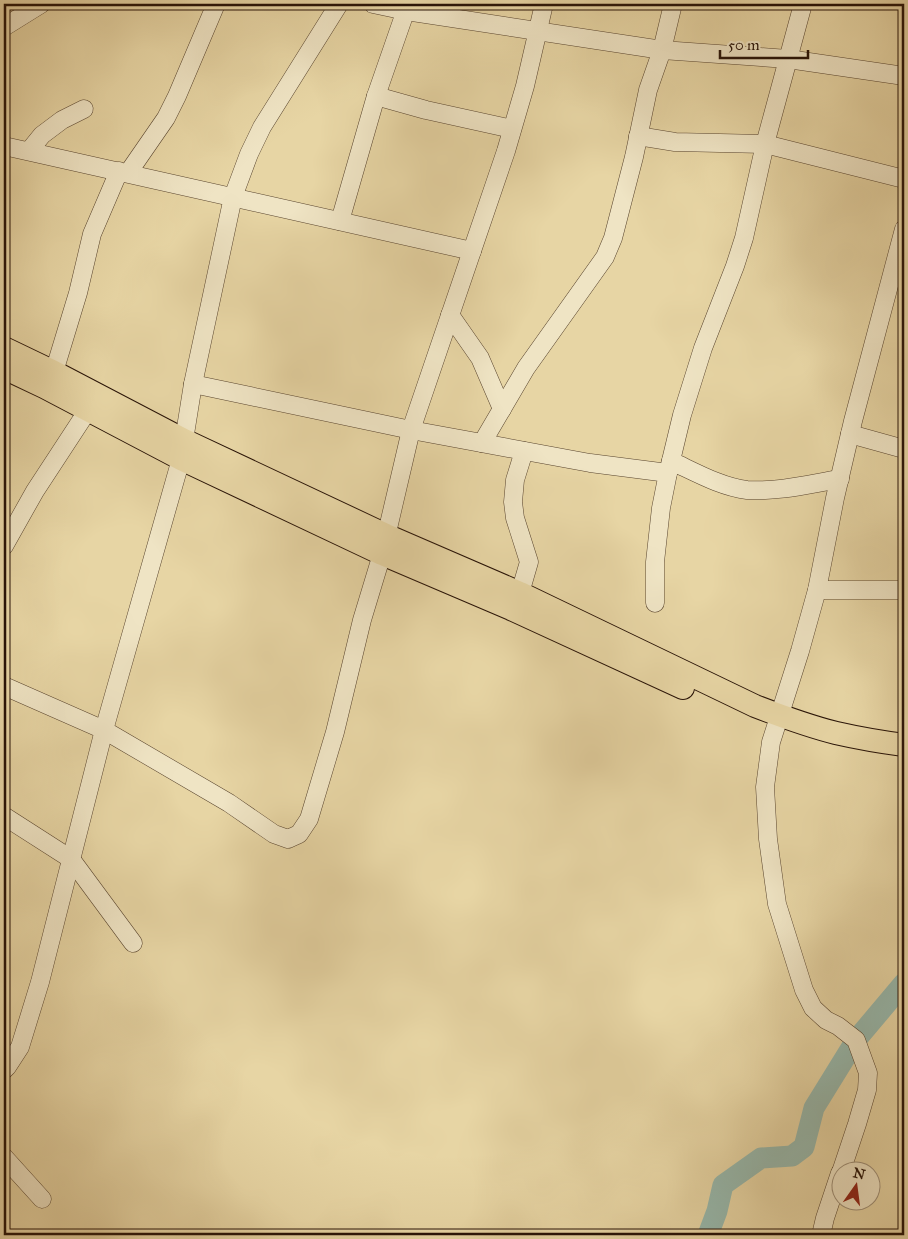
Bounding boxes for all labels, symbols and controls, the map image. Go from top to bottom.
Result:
scale bar [720,28,808,60]
text: 50 m [728,36,760,54]
north arrow [830,1162,880,1212]
text: N [851,1164,867,1184]

